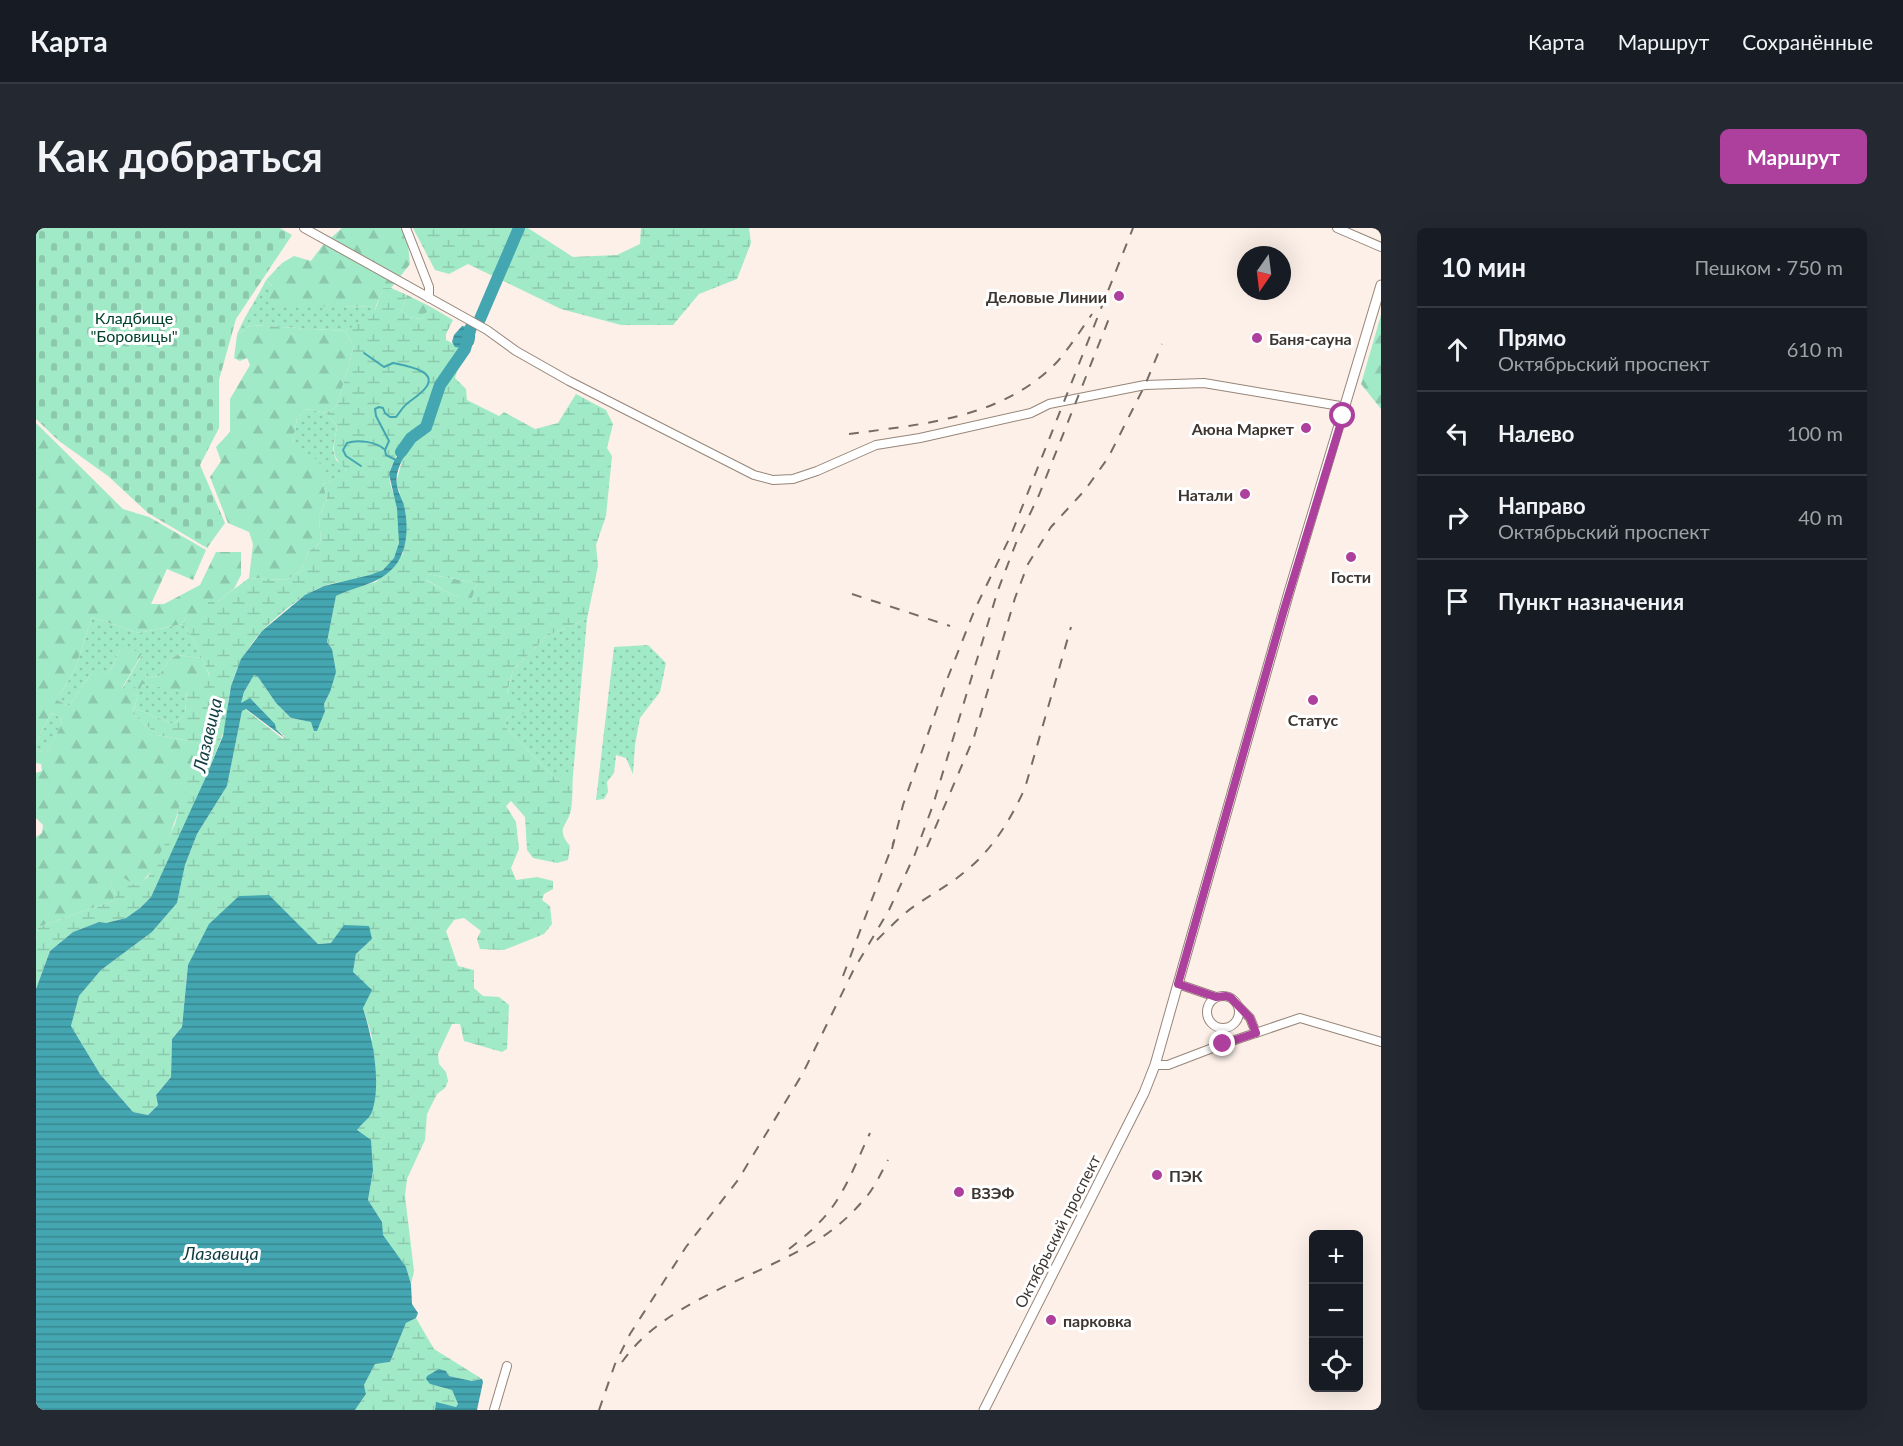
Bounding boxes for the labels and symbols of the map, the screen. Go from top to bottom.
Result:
north arrow [1237,246,1291,300]
place label: Деловые Линии [986,287,1107,306]
marker: Деловые Линии [1112,289,1126,303]
park label: Кладбище "Боровицы" [90,308,178,345]
place label: Баня-сауна [1269,329,1352,348]
marker: Баня-сауна [1250,331,1264,345]
route start [1329,402,1355,428]
place label: Аюна Маркет [1191,419,1295,438]
marker: Аюна Маркет [1299,421,1313,435]
place label: Натали [1178,485,1233,504]
marker: Натали [1238,487,1252,501]
marker: Гости [1344,550,1358,564]
place label: Гости [1331,567,1371,586]
marker: Статус [1306,693,1320,707]
water label: Лазавица [188,696,226,775]
place label: Статус [1288,710,1339,729]
route end [1209,1030,1235,1056]
street label: Октябрьский проспект [1010,1151,1104,1311]
place label: ПЭК [1169,1166,1204,1185]
marker: ПЭК [1150,1168,1164,1182]
place label: ВЗЭФ [971,1183,1015,1202]
marker: ВЗЭФ [952,1185,966,1199]
water label: Лазавица [182,1242,259,1264]
place label: парковка [1063,1311,1132,1330]
marker: парковка [1044,1313,1058,1327]

